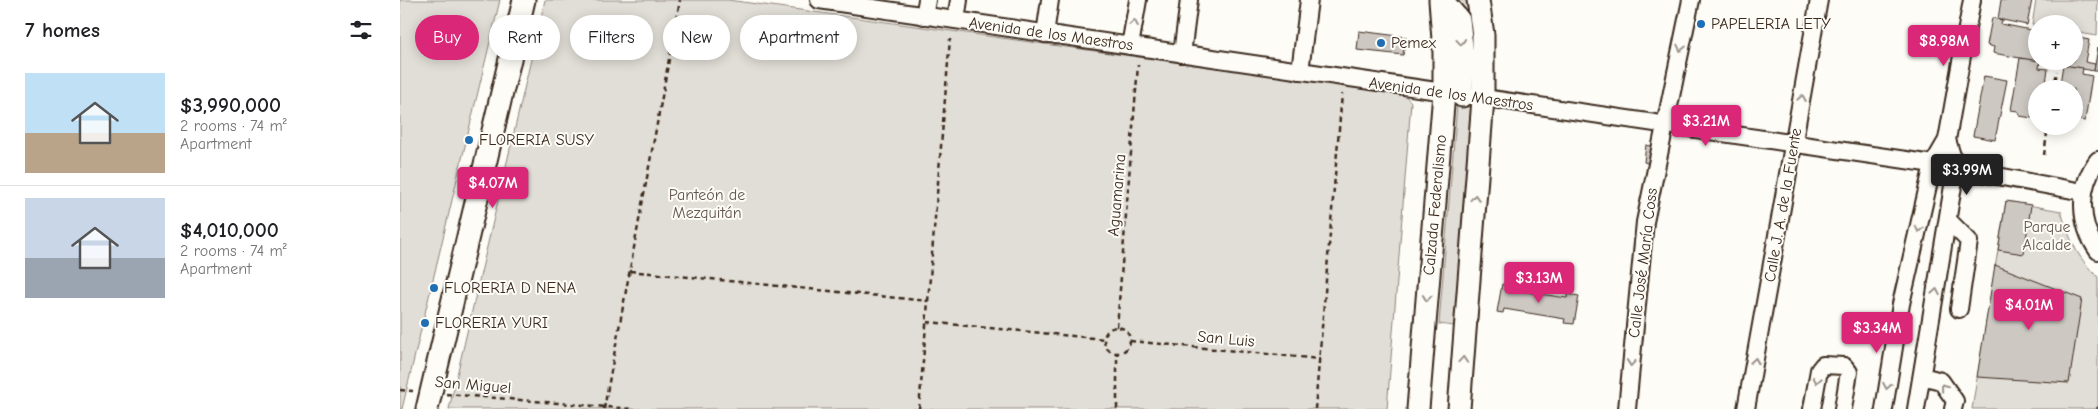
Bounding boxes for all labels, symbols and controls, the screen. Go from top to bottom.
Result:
street label: Avenida de los Maestros [968,14,1135,55]
chip: Buy [415,15,479,60]
chip: Rent [489,15,560,60]
chip: Filters [570,15,653,60]
chip: New [663,15,730,60]
chip: Apartment [740,15,857,60]
place label: PAPELERIA LETY [1711,15,1831,33]
map controls [2028,15,2083,135]
button: + [2028,15,2083,70]
icon: filters [347,16,375,44]
text: 7 homes [25,18,100,42]
marker: PAPELERIA LETY [1695,18,1707,30]
one-way arrow [1128,19,1139,27]
pin: $8.98M [1903,24,1985,67]
text: $8.98M [1919,32,1969,50]
place label: Pemex [1391,34,1437,52]
marker: Pemex [1375,37,1387,49]
one-way arrow [1456,38,1467,46]
one-way arrow [1676,43,1687,52]
street label: Avenida de los Maestros [1368,74,1535,115]
button: − [2028,80,2083,135]
icon: home [65,93,125,153]
text: $3,990,000 [180,93,281,117]
one-way arrow [1797,93,1807,102]
pin: $3.21M [1665,104,1747,147]
text: $3.21M [1682,112,1730,130]
text: 2 rooms · 74 m² [180,117,287,135]
street label: Calle J. A. de la Fuente [1761,127,1805,283]
place label: FLORERIA SUSY [479,131,594,149]
marker: FLORERIA SUSY [463,134,475,146]
street label: Calzada Federalismo [1420,134,1450,276]
text: Apartment [180,135,252,153]
street label: Aguamarina [1104,153,1130,237]
pin: $3.99M [1926,154,2008,196]
text: $3.99M [1942,161,1992,179]
pin: $4.07M [452,166,534,209]
text: $4.07M [468,174,518,192]
park label: Panteón de Mezquitán [669,186,745,222]
street label: Calle José María Coss [1625,187,1661,339]
one-way arrow [1470,194,1481,202]
icon: home [65,218,125,278]
text: $4,010,000 [180,218,279,242]
park label: Parque Alcalde [2023,218,2071,254]
one-way arrow [1914,224,1925,233]
text: 2 rooms · 74 m² [180,242,287,260]
text: Apartment [180,260,252,278]
pin: $3.13M [1498,262,1580,304]
text: $3.13M [1515,269,1563,287]
place label: FLORERIA D NENA [444,279,576,297]
marker: FLORERIA D NENA [428,282,440,294]
one-way arrow [1930,288,1940,296]
pin: $4.01M [1988,288,2070,331]
one-way arrow [1422,294,1433,302]
text: $4.01M [2005,296,2053,314]
pin: $3.34M [1836,312,1918,354]
place label: FLORERIA YURI [435,314,548,332]
marker: FLORERIA YURI [419,317,431,329]
text: $3.34M [1853,319,1901,337]
street label: San Luis [1197,328,1256,351]
one-way arrow [1457,356,1468,364]
one-way arrow [1749,357,1759,365]
one-way arrow [1626,360,1637,368]
street label: San Miguel [434,373,512,397]
one-way arrow [1813,376,1823,385]
one-way arrow [1883,382,1893,391]
one-way arrow [1941,383,1950,392]

